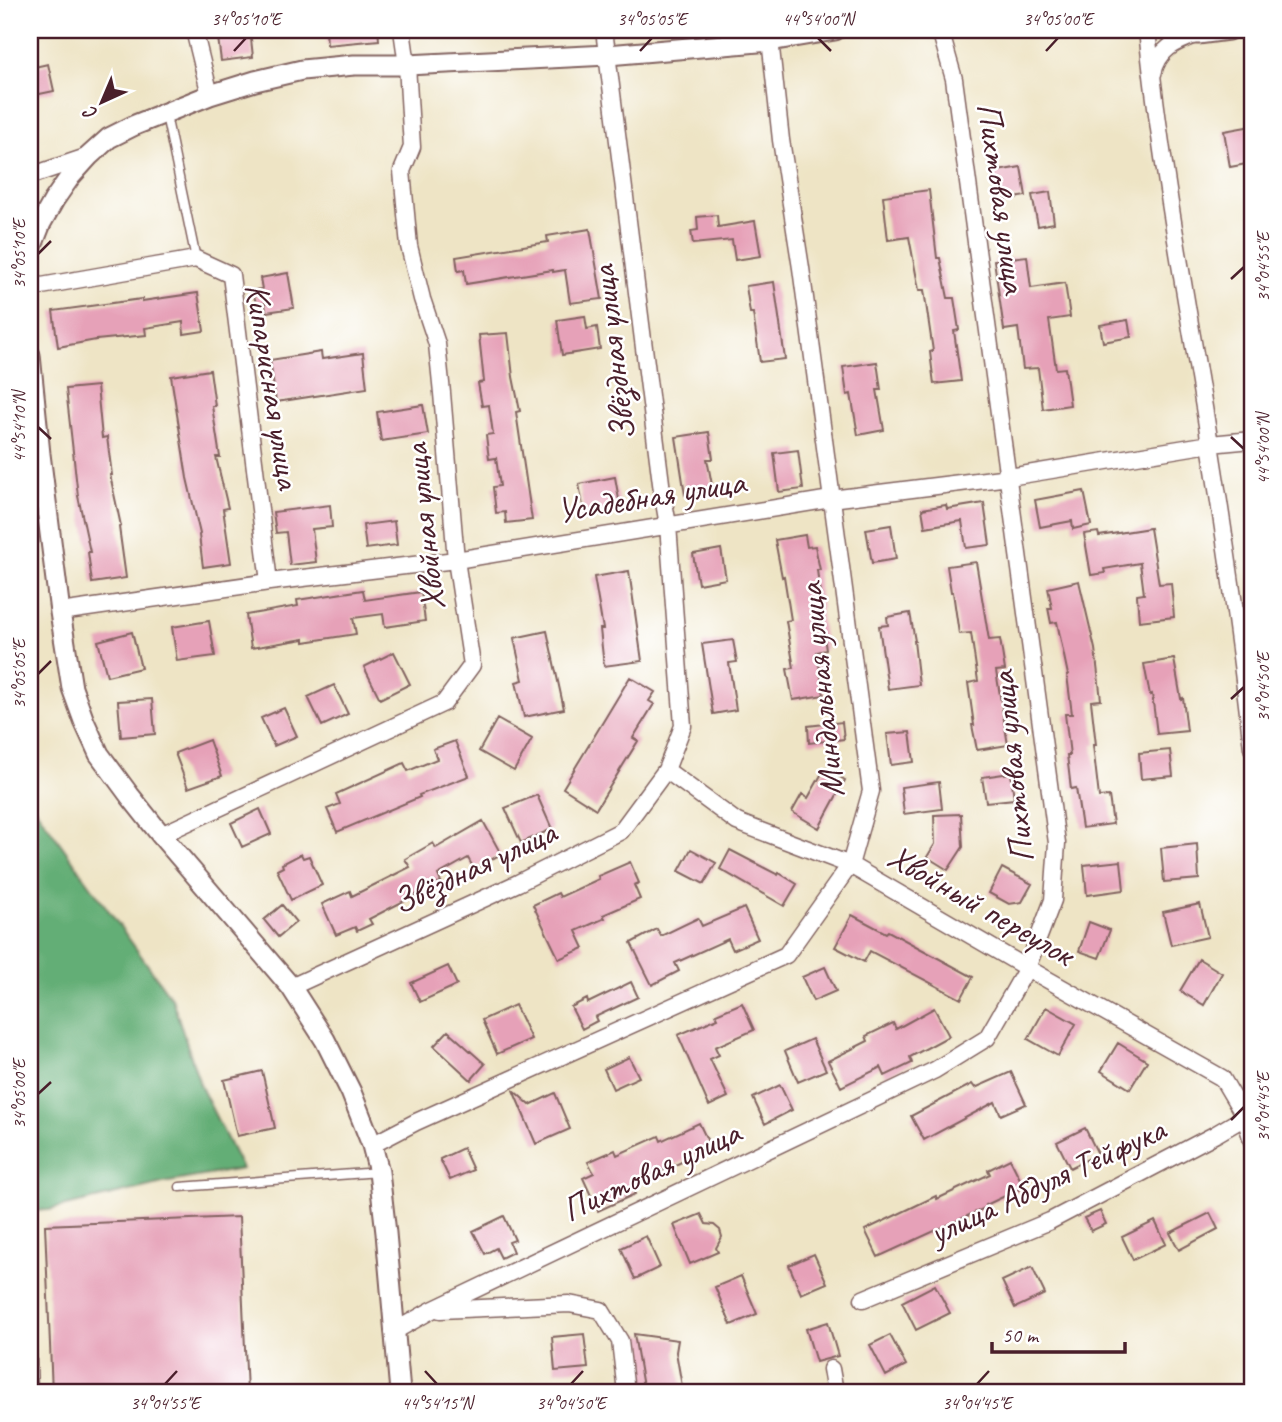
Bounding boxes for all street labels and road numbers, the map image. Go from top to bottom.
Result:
street label: Пихтовая улица [966,100,1038,299]
street label: Звёздная улица [580,261,646,443]
street label: Кипарисная улица [235,280,312,494]
street label: Хвойная улица [393,440,455,612]
street label: Усадебная улица [554,459,751,533]
street label: Миндальная улица [787,578,855,799]
street label: Пихтовая улица [979,667,1044,865]
street label: Звёздная улица [385,809,565,924]
street label: Хвойный переулок [880,834,1085,978]
street label: улица Абдуля Тейфука [920,1106,1174,1256]
street label: Пихтовая улица [555,1109,750,1232]

